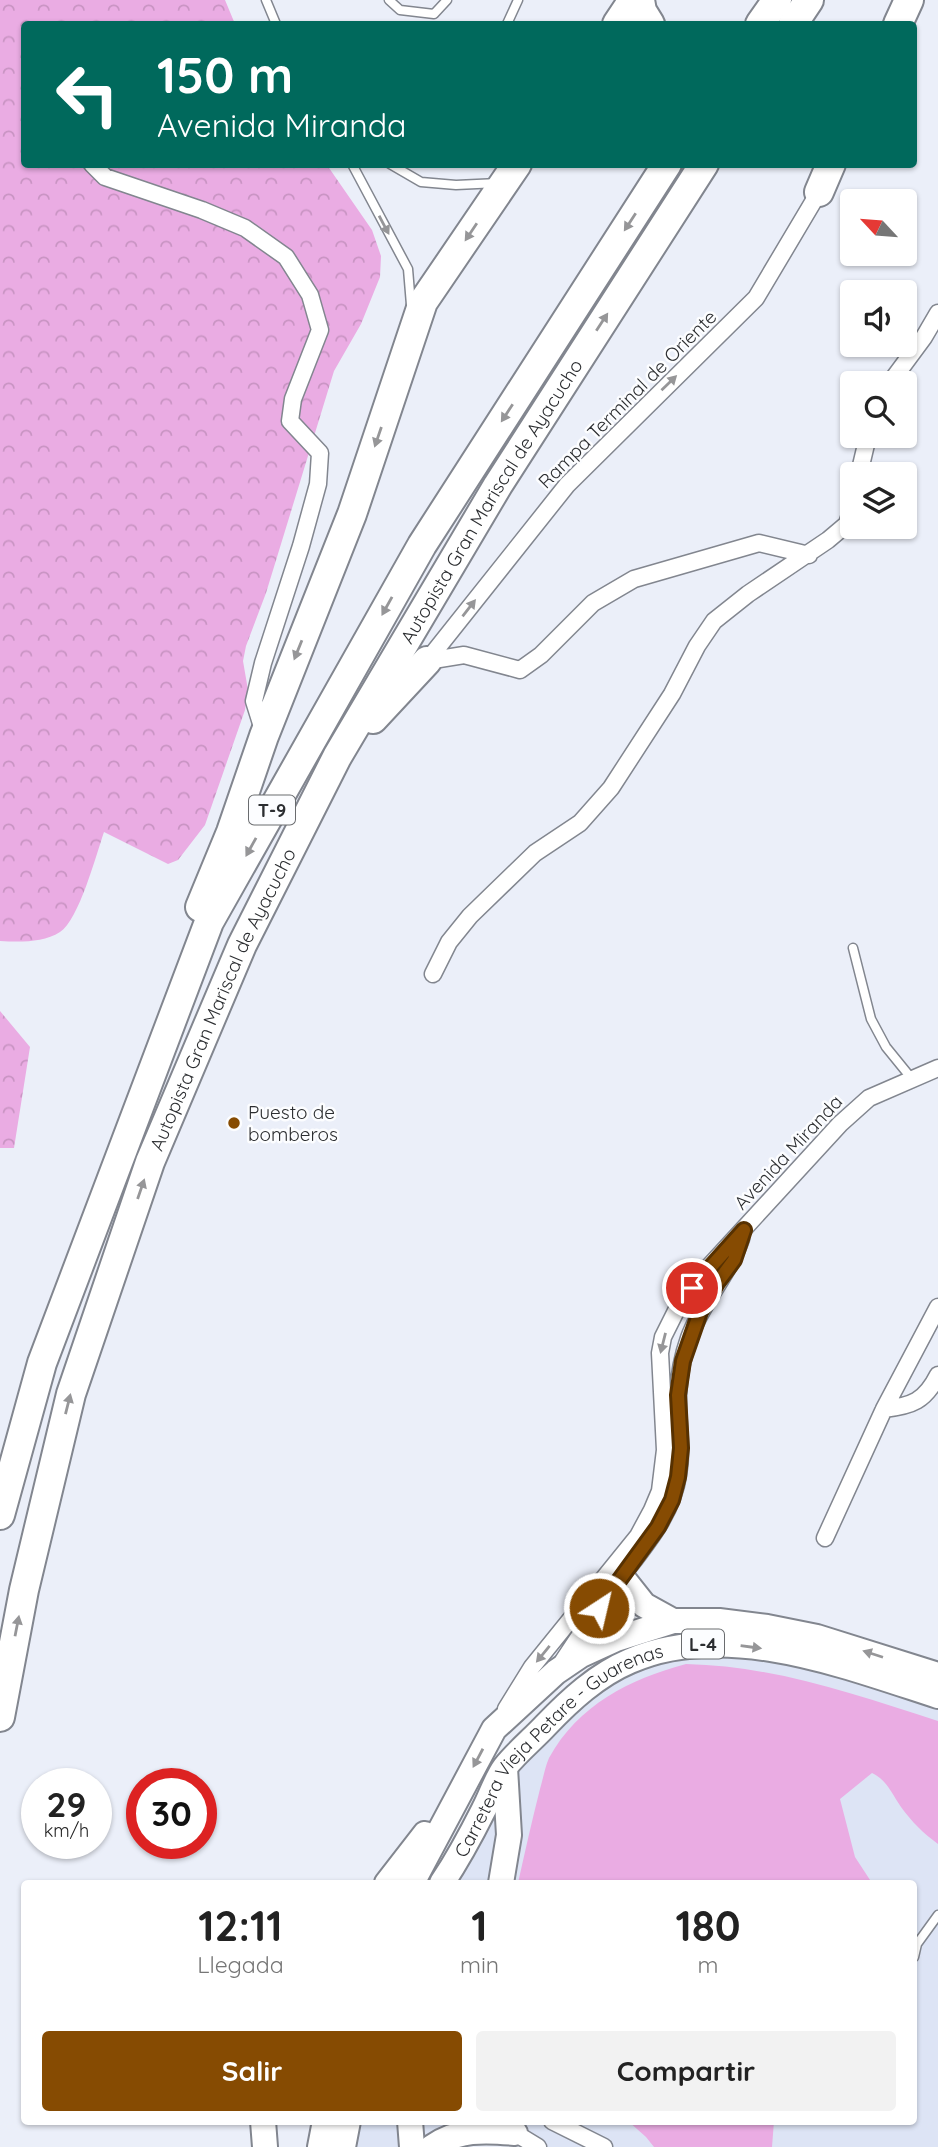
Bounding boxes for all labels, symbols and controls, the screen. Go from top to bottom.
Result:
text: 150 m [157,44,293,105]
icon: left [42,49,133,140]
text: Avenida Miranda [157,105,406,145]
north arrow [840,189,917,266]
map controls [840,189,917,539]
one-way arrow [624,212,637,232]
one-way arrow [378,215,390,235]
one-way arrow [464,223,478,241]
button: sound [840,280,917,357]
street label: Rampa Terminal de Oriente [533,305,721,493]
one-way arrow [596,312,609,332]
street label: Autopista Gran Mariscal de Ayacucho [395,355,588,648]
button: search [840,371,917,448]
one-way arrow [660,376,677,392]
one-way arrow [500,404,514,422]
one-way arrow [372,427,383,448]
button: layers [840,462,917,539]
one-way arrow [381,597,393,616]
one-way arrow [462,599,477,617]
one-way arrow [293,640,304,661]
road number: T-9 [249,796,295,824]
one-way arrow [245,837,257,857]
street label: Autopista Gran Mariscal de Ayacucho [144,844,301,1154]
street label: Avenida Miranda [729,1090,847,1214]
place label: Puesto de bomberos [248,1100,338,1146]
marker: Puesto de bomberos [226,1115,242,1131]
one-way arrow [136,1178,147,1199]
pin [662,1258,722,1318]
icon: arrive [673,1269,711,1307]
one-way arrow [657,1333,668,1355]
one-way arrow [63,1393,74,1415]
position arrow [562,1571,636,1645]
one-way arrow [12,1615,23,1637]
road number: L-4 [682,1630,724,1658]
street label: Carretera Vieja Petare - Guarenas [449,1638,666,1861]
one-way arrow [740,1641,762,1652]
one-way arrow [535,1644,550,1662]
one-way arrow [862,1648,883,1659]
one-way arrow [473,1748,484,1768]
speed limit sign: 30 [126,1768,217,1859]
text: 29 [47,1782,86,1826]
text: km/h [44,1819,89,1842]
text: 12:11 [198,1899,283,1952]
text: 1 [471,1899,488,1952]
text: 180 [675,1899,741,1952]
text: Llegada [197,1950,284,1979]
text: min [460,1950,499,1979]
text: m [698,1950,719,1979]
button: Salir [42,2031,462,2111]
button: Compartir [476,2031,896,2111]

